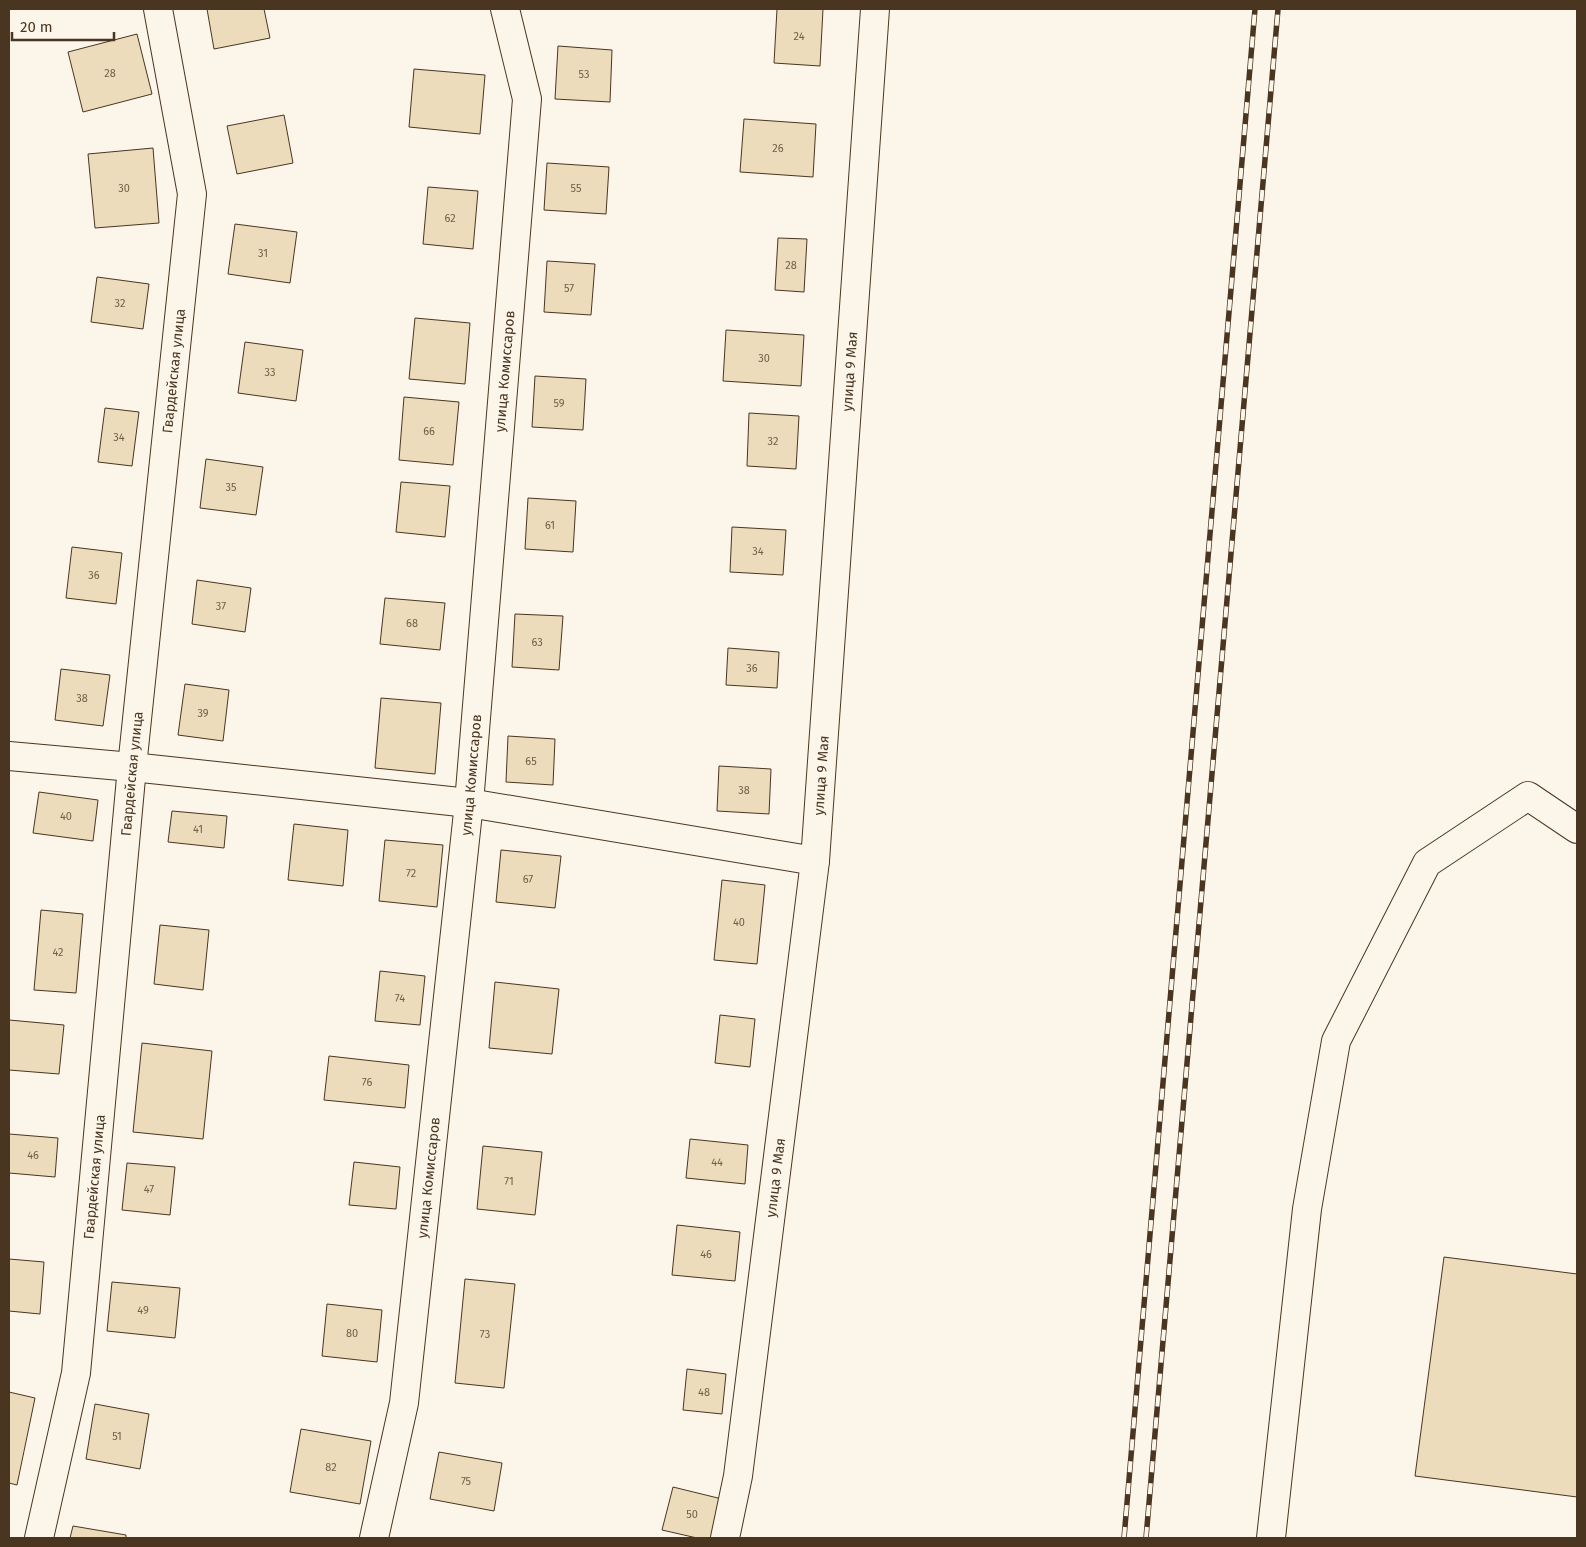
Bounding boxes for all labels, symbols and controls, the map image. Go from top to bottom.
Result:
scale bar [12,10,115,42]
text: 20 m [20,18,53,36]
house number: 24 [794,30,805,43]
house number: 28 [104,67,116,80]
house number: 53 [579,68,589,81]
house number: 26 [772,142,784,155]
house number: 30 [118,182,130,195]
house number: 55 [571,182,582,195]
house number: 62 [444,212,456,225]
house number: 31 [258,247,268,260]
house number: 28 [785,259,797,272]
house number: 57 [564,282,574,295]
house number: 32 [115,297,125,310]
street label: Гвардейская улица [159,308,189,434]
street label: улица Комиссаров [492,310,519,433]
street label: улица 9 Мая [839,331,861,412]
house number: 30 [758,352,770,365]
house number: 33 [265,366,275,379]
house number: 59 [553,397,565,410]
house number: 66 [423,425,435,438]
house number: 34 [113,431,125,444]
house number: 32 [768,435,778,448]
house number: 35 [226,481,237,494]
house number: 61 [545,519,555,532]
house number: 34 [752,545,764,558]
house number: 36 [88,569,100,582]
house number: 37 [216,600,226,613]
house number: 68 [406,617,418,630]
house number: 63 [531,636,543,649]
house number: 36 [746,662,758,675]
house number: 38 [76,692,88,705]
house number: 39 [197,707,209,720]
street label: Гвардейская улица [118,711,147,837]
street label: улица Комиссаров [458,713,485,837]
street label: улица 9 Мая [810,735,833,816]
house number: 65 [525,755,537,768]
house number: 38 [738,784,750,797]
house number: 40 [60,810,72,823]
house number: 41 [193,823,203,836]
house number: 72 [406,867,416,880]
house number: 67 [523,873,533,886]
house number: 40 [733,916,745,929]
house number: 42 [52,946,64,959]
house number: 74 [395,992,405,1005]
house number: 76 [362,1076,372,1089]
street label: Гвардейская улица [80,1114,109,1240]
street label: улица Комиссаров [414,1116,444,1239]
street label: улица 9 Мая [762,1137,789,1219]
house number: 46 [27,1149,39,1162]
house number: 44 [711,1156,723,1169]
house number: 71 [504,1175,514,1188]
house number: 47 [144,1183,154,1196]
house number: 46 [700,1248,712,1261]
house number: 49 [137,1304,149,1317]
house number: 80 [346,1327,358,1340]
house number: 73 [480,1328,490,1341]
house number: 48 [698,1386,710,1399]
house number: 51 [112,1430,122,1443]
house number: 82 [325,1461,337,1474]
house number: 75 [461,1475,472,1488]
house number: 50 [686,1508,698,1521]

